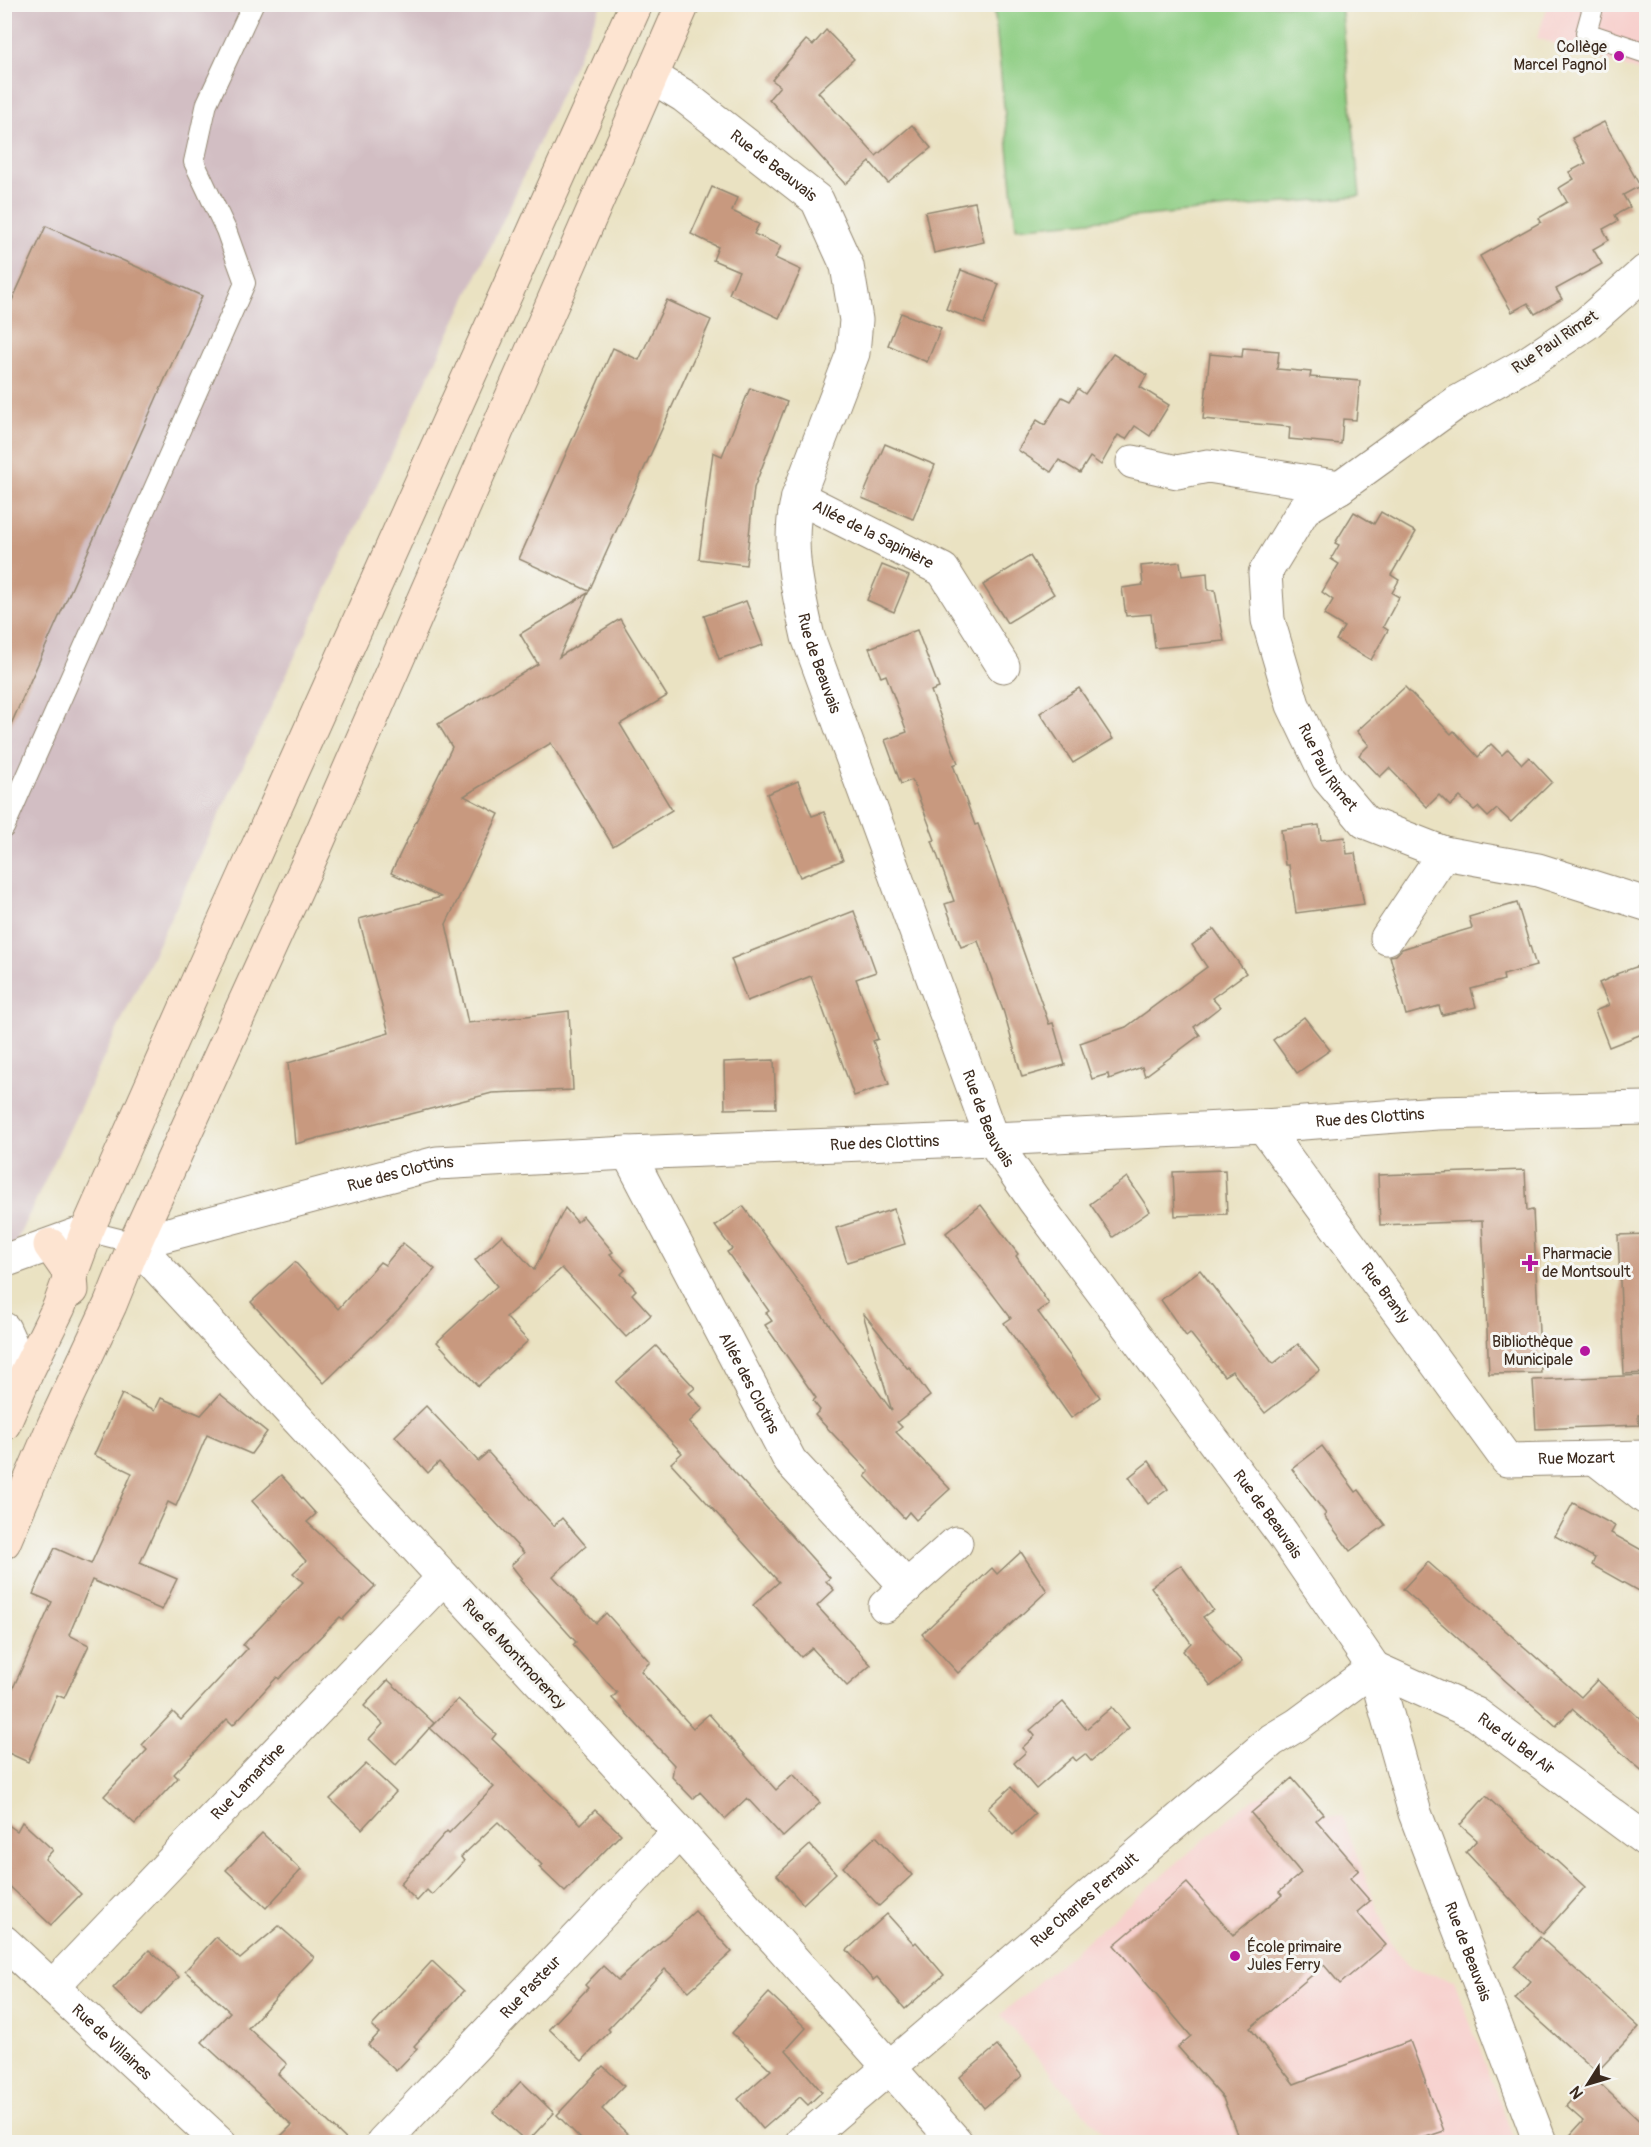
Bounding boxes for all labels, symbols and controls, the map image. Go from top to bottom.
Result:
place label: Collège Marcel Pagnol [1514,37,1607,75]
marker: Collège Marcel Pagnol [1612,49,1626,63]
street label: Rue de Beauvais [726,126,821,206]
street label: Rue Paul Rimet [1508,306,1602,378]
street label: Allée de la Sapinière [809,496,937,574]
street label: Rue de Beauvais [793,611,845,716]
street label: Rue Paul Rimet [1293,720,1362,816]
street label: Rue de Beauvais [958,1067,1018,1171]
street label: Rue des Clottins [1315,1104,1425,1132]
street label: Rue des Clottins [830,1131,939,1155]
street label: Rue des Clottins [345,1152,454,1196]
place label: Pharmacie de Montsoult [1542,1244,1631,1282]
marker: Pharmacie de Montsoult [1523,1256,1537,1270]
street label: Rue Branly [1356,1259,1414,1328]
street label: Allée des Clotins [714,1329,784,1437]
place label: Bibliothèque Municipale [1492,1332,1573,1370]
marker: Bibliothèque Municipale [1578,1344,1592,1358]
street label: Rue Mozart [1538,1448,1616,1469]
street label: Rue de Beauvais [1229,1466,1307,1562]
street label: Rue de Montmorency [458,1595,570,1713]
street label: Rue du Bel Air [1474,1709,1559,1779]
street label: Rue Lamartine [207,1739,290,1824]
street label: Rue Charles Perrault [1027,1848,1143,1952]
street label: Rue de Beauvais [1440,1899,1496,2004]
place label: École primaire Jules Ferry [1247,1937,1341,1975]
marker: École primaire Jules Ferry [1228,1949,1242,1963]
street label: Rue Pasteur [496,1951,566,2023]
street label: Rue de Villaines [67,2000,156,2084]
north arrow [1558,2054,1618,2114]
text: N [1565,2082,1588,2103]

